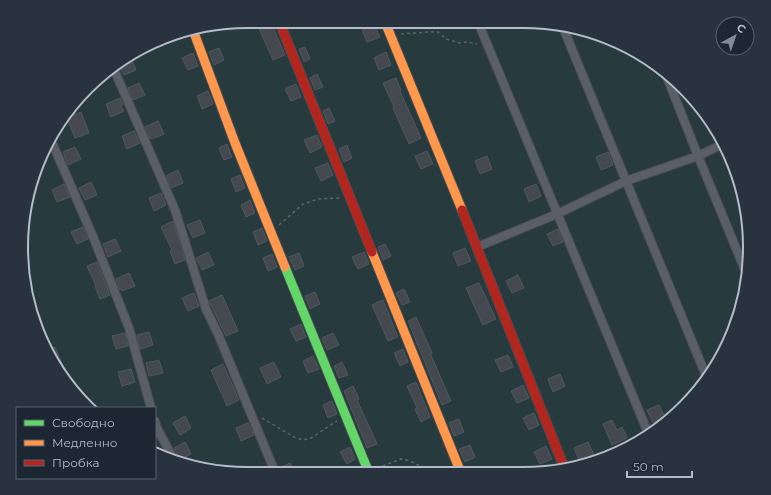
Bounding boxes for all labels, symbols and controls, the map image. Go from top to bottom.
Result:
north arrow [715,16,755,56]
text: С [734,20,749,36]
legend [16,407,156,479]
text: Свободно [52,415,115,430]
text: Медленно [52,435,118,450]
scale bar [627,453,692,479]
text: Пробка [52,455,100,470]
text: 50 m [633,459,664,474]

